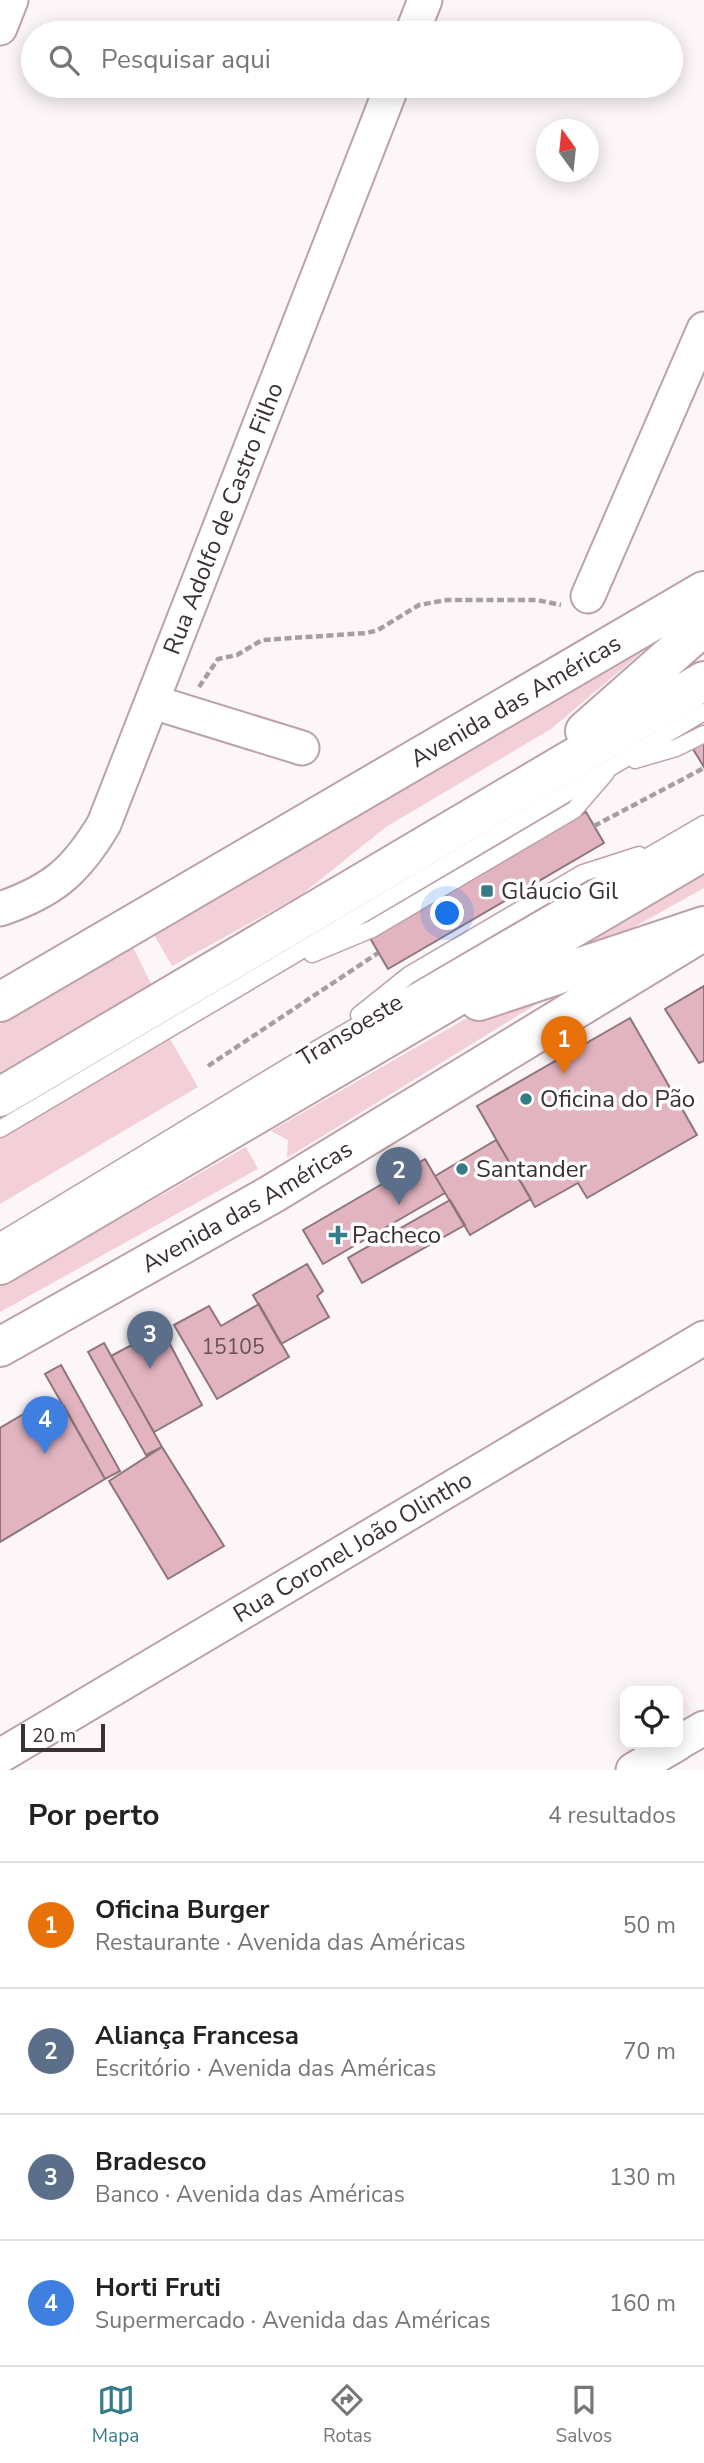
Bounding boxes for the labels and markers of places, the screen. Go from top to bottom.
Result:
place label: Gláucio Gil [501,875,618,907]
marker: Gláucio Gil [479,883,495,899]
pin: 1 [541,1016,587,1074]
place label: Oficina do Pão [540,1083,695,1115]
marker: Oficina do Pão [518,1091,534,1107]
pin: 2 [376,1147,422,1205]
place label: Santander [476,1153,588,1185]
marker: Santander [454,1161,470,1177]
place label: Pacheco [352,1219,441,1251]
marker: Pacheco [330,1227,346,1243]
pin: 3 [127,1311,173,1369]
pin: 4 [22,1396,68,1454]

